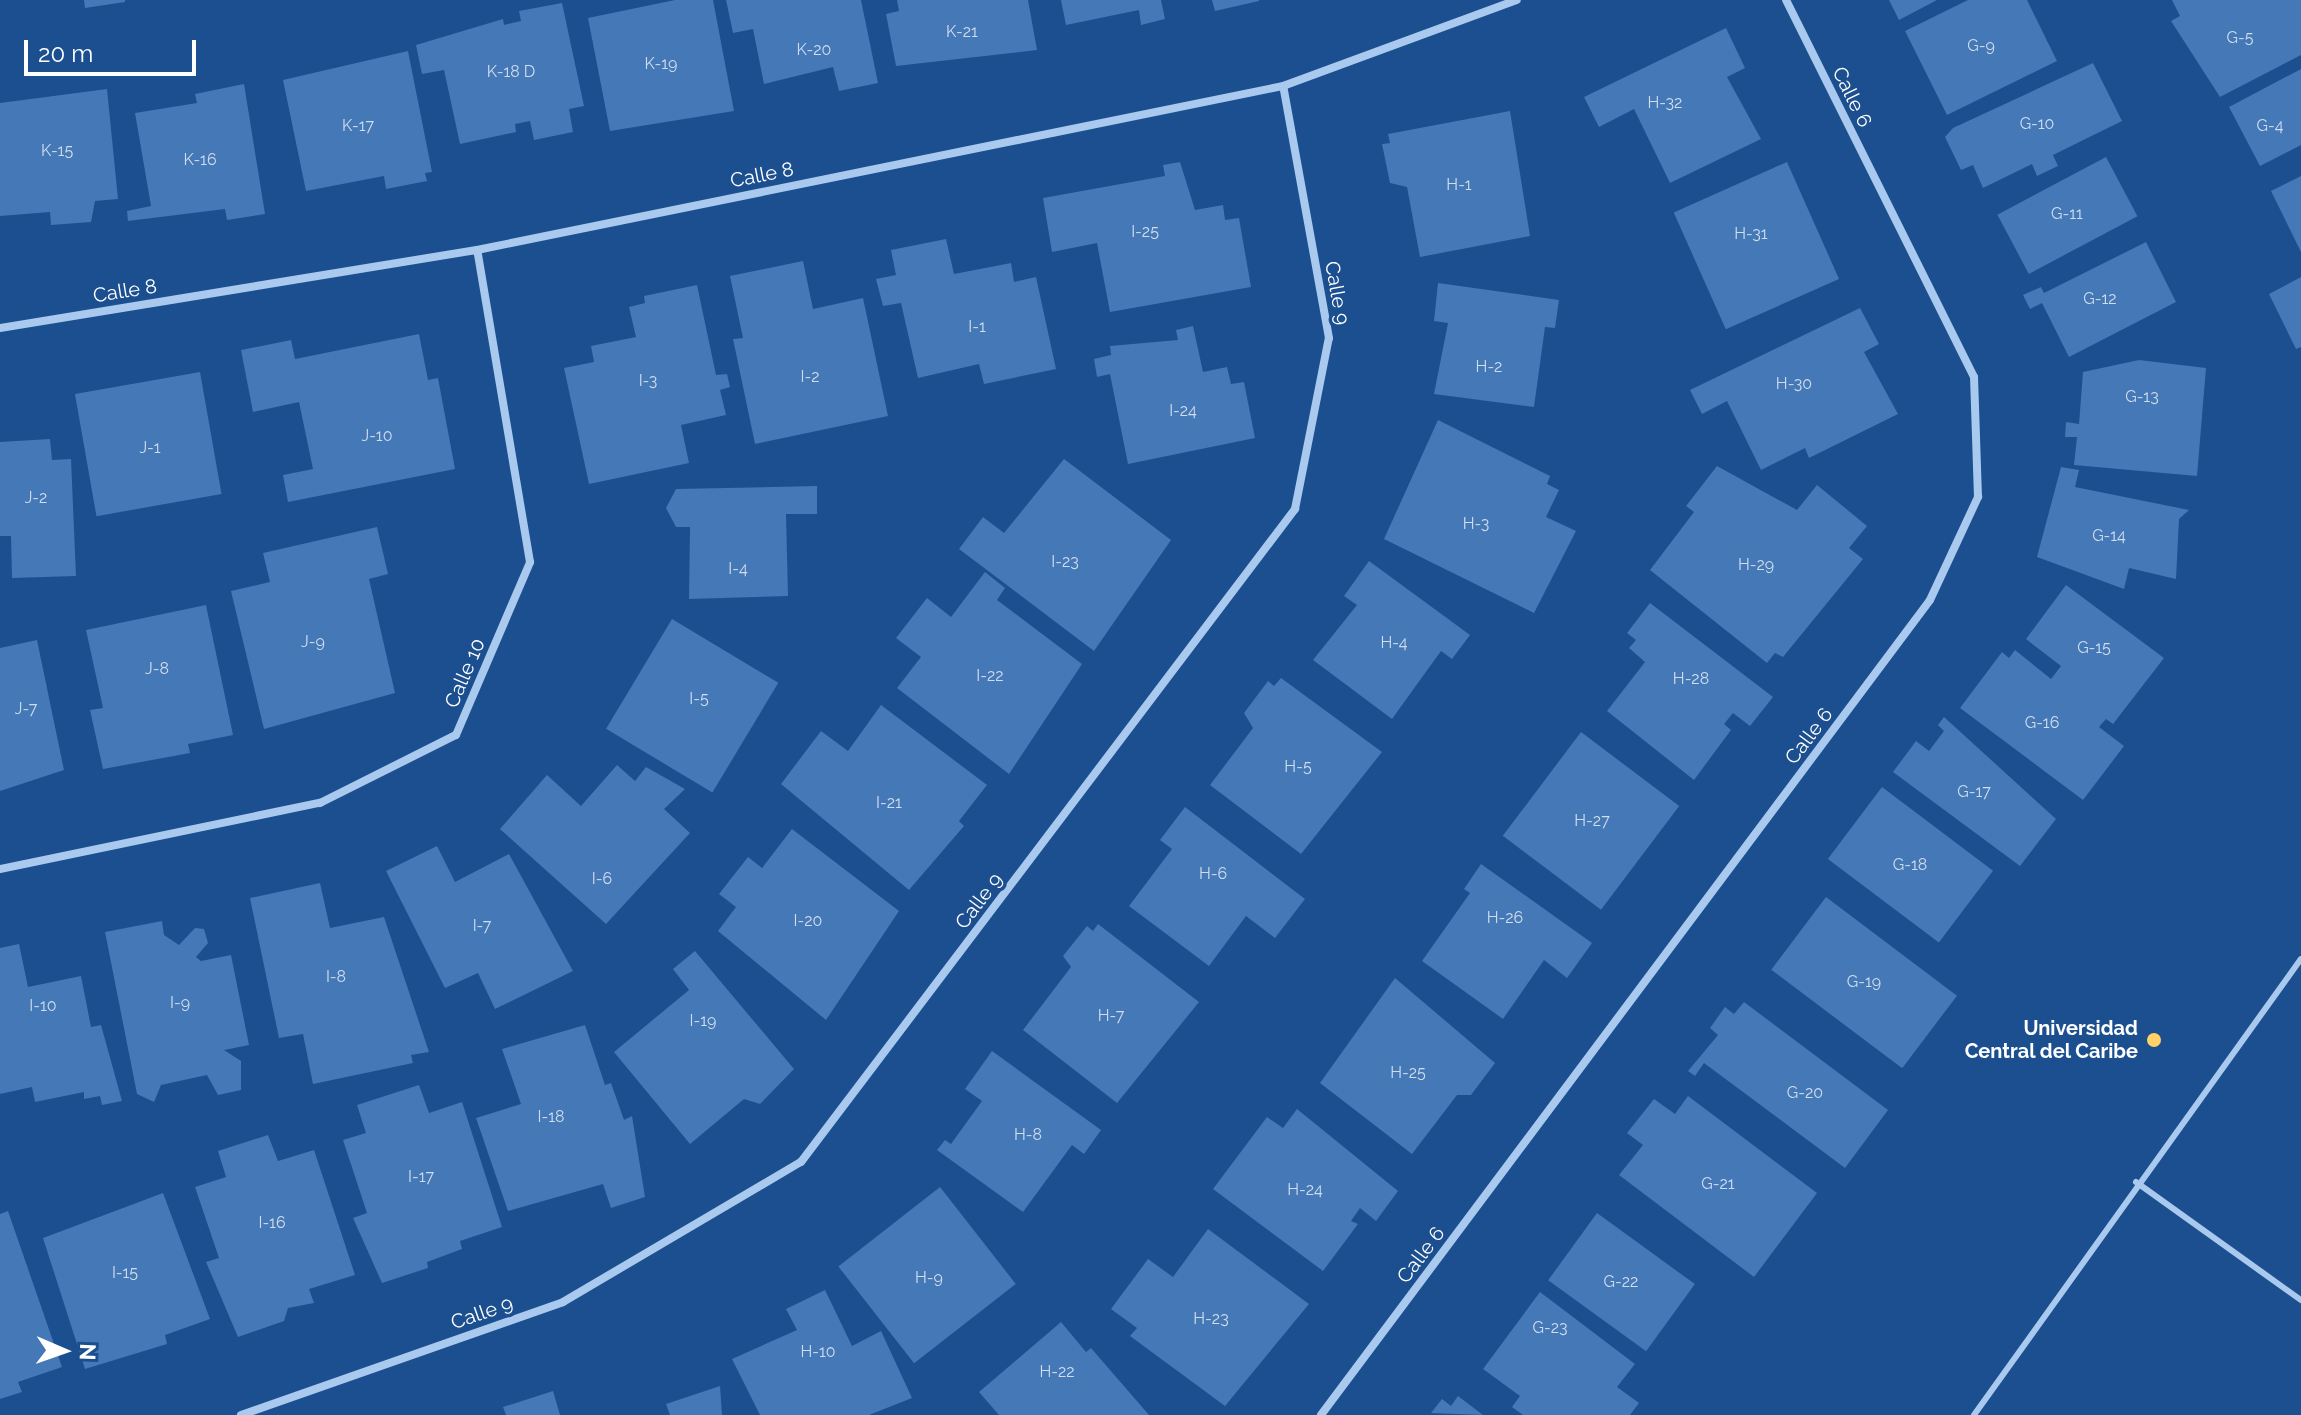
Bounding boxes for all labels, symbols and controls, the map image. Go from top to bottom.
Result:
house number: K-21 [946,22,978,42]
scale bar [28,24,200,74]
house number: G-5 [2227,28,2253,48]
house number: G-9 [1967,36,1995,56]
text: 20 m [38,39,93,68]
house number: K-20 [797,40,831,60]
house number: K-19 [645,54,677,74]
house number: K-18 D [487,62,535,82]
street label: Calle 6 [1827,63,1877,131]
house number: H-32 [1648,93,1682,113]
house number: G-10 [2020,114,2054,134]
house number: K-17 [342,116,374,136]
house number: G-4 [2257,116,2283,136]
house number: K-15 [41,141,73,161]
house number: K-16 [183,150,217,170]
street label: Calle 8 [728,157,796,193]
house number: H-1 [1446,175,1472,195]
house number: G-11 [2051,204,2083,224]
house number: I-25 [1131,222,1159,242]
house number: H-31 [1734,224,1768,244]
street label: Calle 9 [1320,259,1354,327]
street label: Calle 8 [91,274,159,308]
house number: G-12 [2083,289,2117,309]
house number: I-1 [968,317,986,337]
house number: H-2 [1476,357,1502,377]
house number: I-2 [801,367,819,387]
house number: I-3 [639,371,657,391]
house number: H-30 [1776,374,1812,394]
house number: G-13 [2125,387,2159,407]
house number: I-24 [1169,401,1197,421]
house number: J-10 [362,426,392,446]
house number: J-1 [139,438,161,458]
house number: J-2 [25,488,47,508]
house number: H-3 [1463,514,1489,534]
house number: G-14 [2092,526,2126,546]
house number: I-23 [1051,552,1079,572]
house number: H-29 [1738,555,1774,575]
house number: I-4 [728,559,748,579]
house number: J-9 [301,632,325,652]
house number: H-4 [1380,633,1408,653]
street label: Calle 10 [440,635,490,711]
house number: G-15 [2077,638,2111,658]
house number: J-8 [145,659,169,679]
house number: I-22 [976,666,1004,686]
house number: H-28 [1673,669,1709,689]
house number: I-5 [689,689,709,709]
house number: J-7 [15,699,37,719]
street label: Calle 6 [1780,703,1838,769]
house number: G-16 [2025,713,2059,733]
house number: H-5 [1284,757,1312,777]
house number: G-17 [1957,782,1991,802]
house number: I-21 [876,793,902,813]
house number: H-27 [1574,811,1610,831]
house number: G-18 [1893,855,1927,875]
house number: H-6 [1199,864,1227,884]
street label: Calle 9 [950,868,1008,934]
house number: I-6 [592,869,612,889]
house number: H-26 [1487,908,1523,928]
house number: I-20 [794,911,822,931]
house number: I-7 [473,916,491,936]
house number: I-8 [326,967,346,987]
house number: G-19 [1847,972,1881,992]
house number: I-9 [170,993,190,1013]
house number: I-10 [29,996,57,1016]
house number: H-7 [1098,1006,1124,1026]
house number: I-19 [690,1011,716,1031]
place label: Universidad Central del Caribe [1964,1016,2138,1063]
marker: Universidad Central del Caribe [2145,1031,2163,1049]
house number: H-25 [1390,1063,1426,1083]
house number: G-20 [1787,1083,1823,1103]
house number: I-18 [538,1107,564,1127]
house number: H-8 [1014,1125,1042,1145]
house number: I-17 [408,1167,434,1187]
house number: G-21 [1701,1174,1735,1194]
house number: H-24 [1287,1180,1323,1200]
house number: I-16 [258,1213,286,1233]
street label: Calle 6 [1392,1222,1450,1288]
house number: I-15 [112,1263,138,1283]
house number: H-9 [915,1268,943,1288]
house number: G-22 [1604,1272,1638,1292]
street label: Calle 9 [448,1291,516,1335]
house number: H-23 [1193,1309,1229,1329]
north arrow [24,1311,104,1391]
house number: G-23 [1532,1318,1568,1338]
house number: H-10 [800,1342,836,1362]
text: N [75,1343,101,1361]
house number: H-22 [1039,1362,1075,1382]

